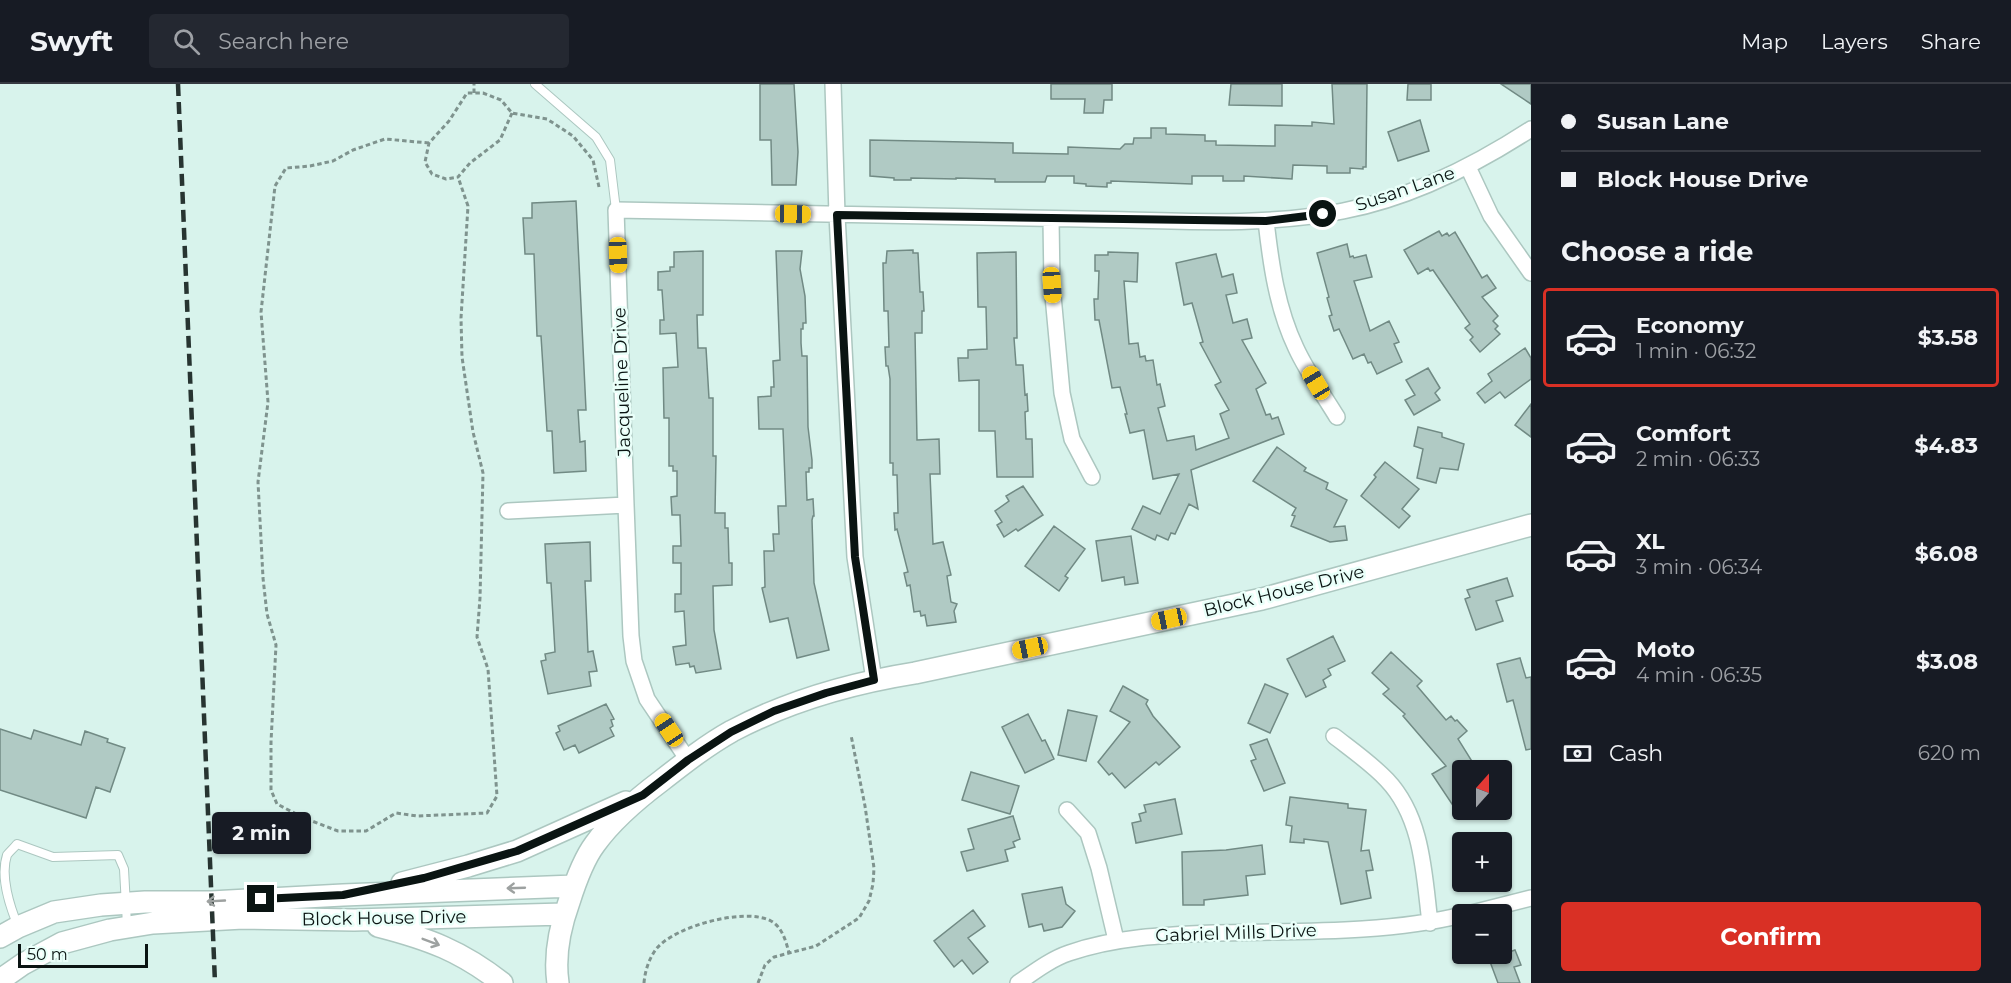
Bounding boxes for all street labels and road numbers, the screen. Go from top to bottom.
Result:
street label: Susan Lane [1352,162,1458,216]
street label: Jacqueline Drive [608,307,636,458]
street label: Block House Drive [1201,560,1367,622]
street label: Block House Drive [301,906,467,930]
street label: Gabriel Mills Drive [1155,919,1317,947]

